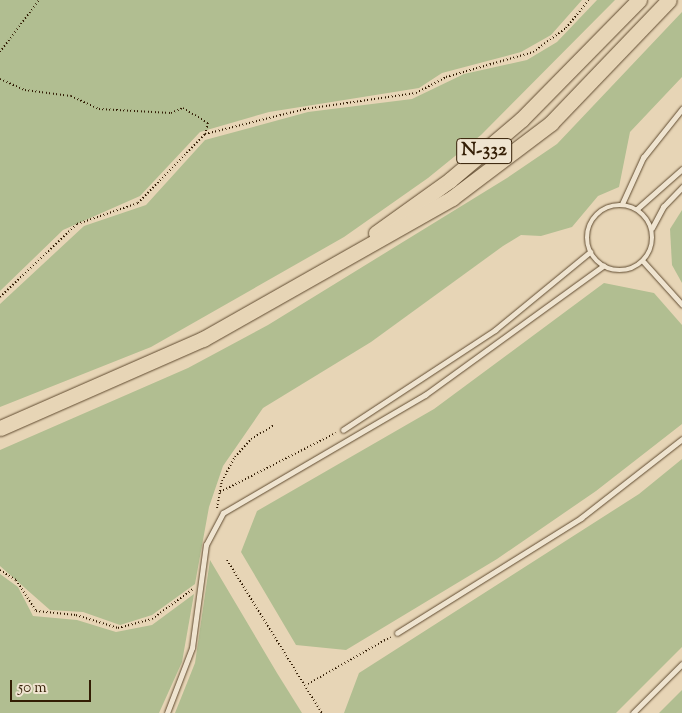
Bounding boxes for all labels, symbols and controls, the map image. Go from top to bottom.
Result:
road number: N-332 [455,134,513,168]
scale bar [12,670,94,702]
text: 50 m [18,678,47,699]

